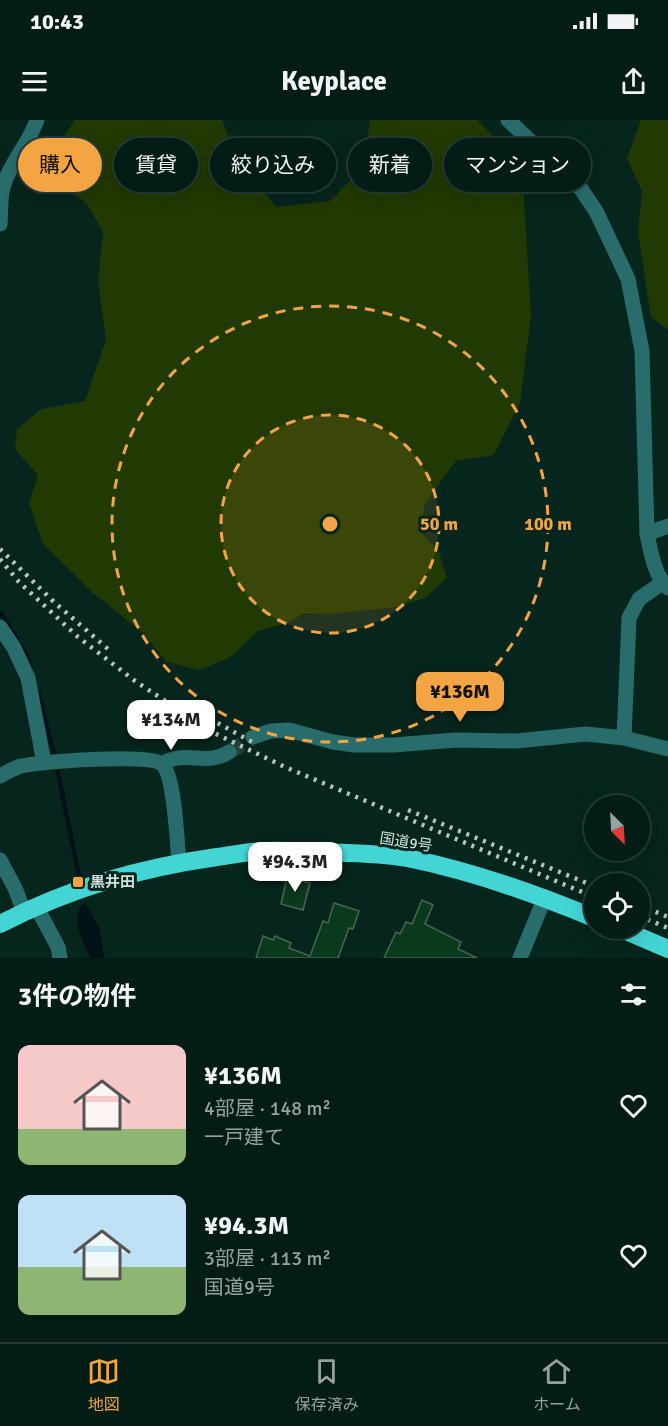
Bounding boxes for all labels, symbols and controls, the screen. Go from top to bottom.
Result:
text: 10:43 [30,8,84,35]
icon: menu [18,65,51,98]
text: Keyplace [281,65,387,98]
icon: share [617,65,650,98]
chip: 購入 [18,138,102,192]
chip: 賃貸 [114,138,198,192]
chip: 絞り込み [210,138,336,192]
chip: 新着 [348,138,432,192]
chip: マンション [444,138,591,192]
text: 50 m [420,513,458,535]
text: 100 m [524,513,572,535]
centre of rings [320,514,340,534]
pin: ¥136M [418,672,502,723]
text: ¥136M [430,679,490,704]
pin: ¥134M [129,700,213,751]
text: ¥134M [141,707,201,732]
north arrow [584,795,650,861]
map controls [584,795,650,939]
street label: 国道9号 [378,829,434,855]
pin: ¥94.3M [246,842,344,893]
text: ¥94.3M [262,849,328,874]
place label: 黒井田 [90,873,135,891]
button: locate [584,873,650,939]
marker: 黒井田 [71,875,85,889]
icon: filters [617,978,650,1011]
text: 3件の物件 [18,981,136,1013]
text: ¥136M [204,1060,282,1092]
icon: home [66,1069,138,1141]
icon: heart [617,1089,650,1122]
text: 4部屋 · 148 m² [204,1096,331,1121]
text: 一戸建て [204,1125,284,1150]
text: ¥94.3M [204,1210,289,1242]
icon: home [66,1219,138,1291]
icon: heart [617,1239,650,1272]
text: 3部屋 · 113 m² [204,1246,331,1271]
text: 国道9号 [204,1275,275,1300]
tab: 地図 [87,1355,120,1415]
tab: 保存済み [295,1355,359,1415]
tab: ホーム [533,1355,581,1415]

